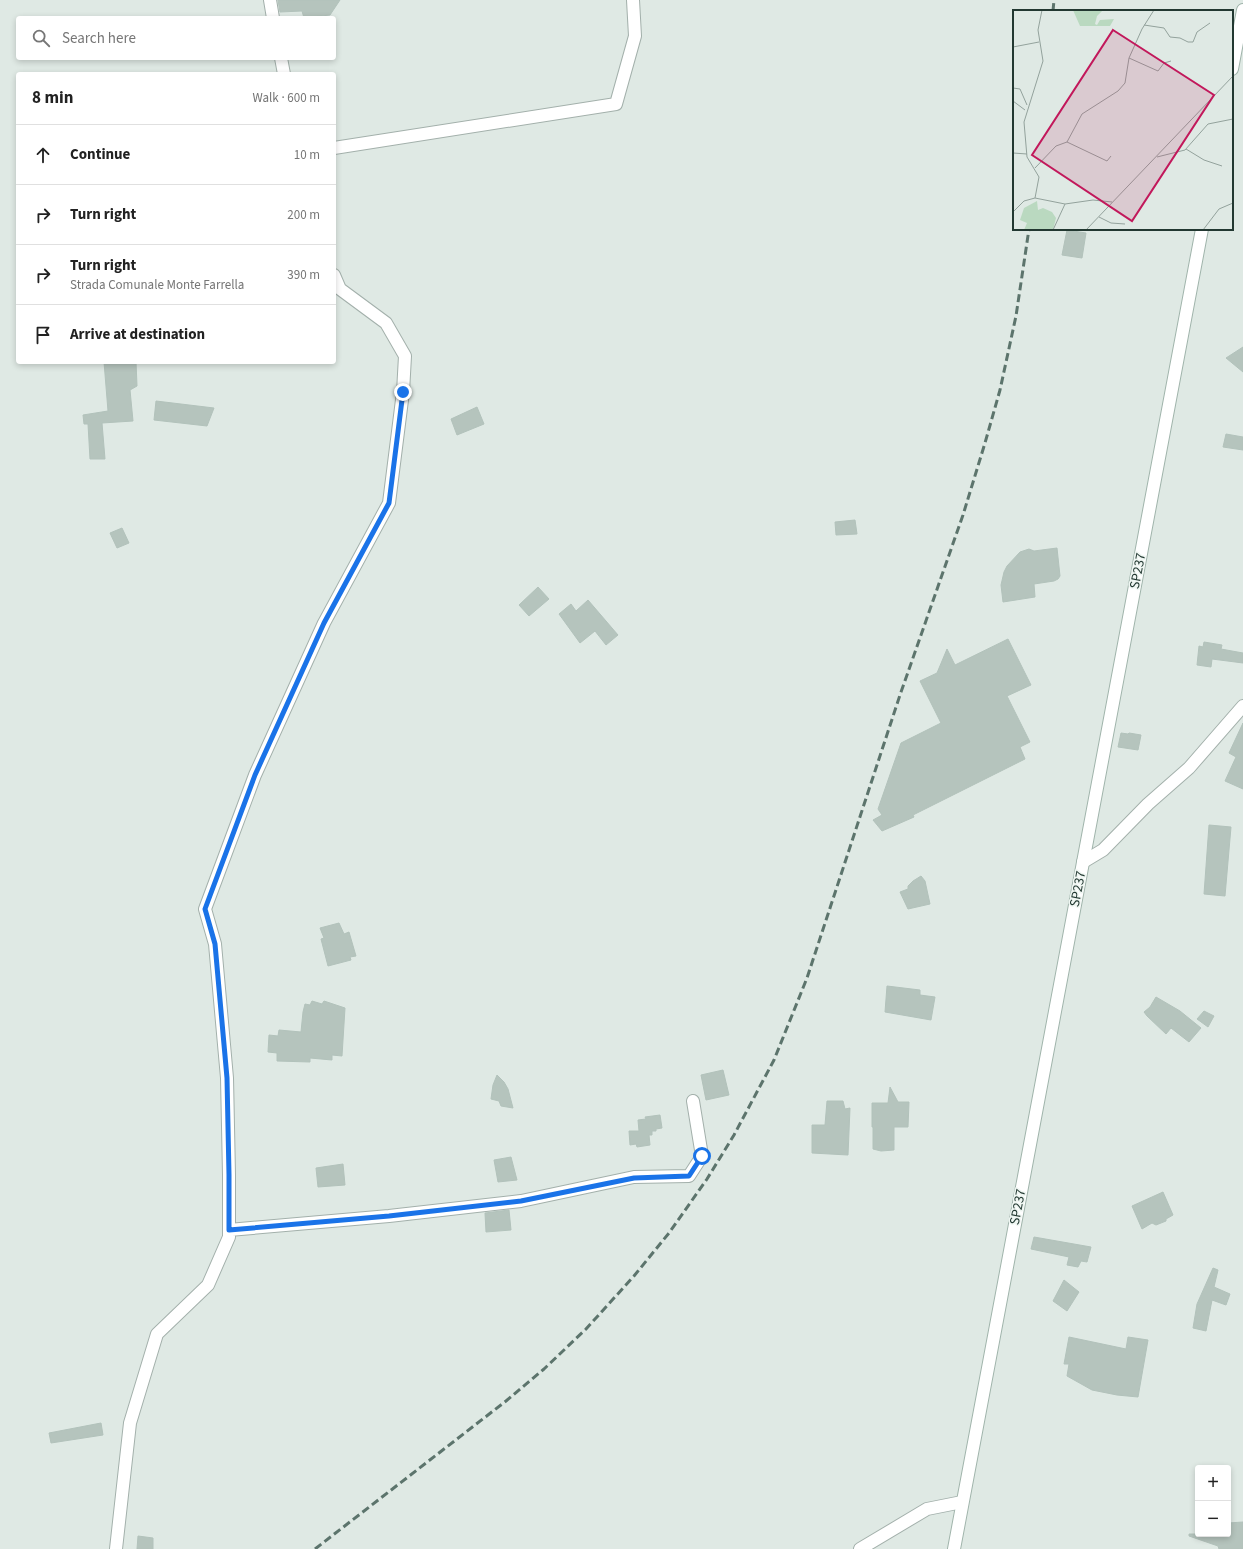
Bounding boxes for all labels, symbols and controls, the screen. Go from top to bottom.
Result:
inset map [1013,10,1233,230]
search box [16,16,336,60]
icon: search [30,27,52,49]
text: Search here [62,28,136,49]
text: 8 min [32,86,73,110]
text: Walk · 600 m [252,89,320,107]
icon: ahead [32,144,54,166]
text: Continue [70,144,130,165]
text: 10 m [294,146,320,164]
icon: right [32,204,54,226]
text: Turn right [70,204,136,225]
text: 200 m [287,206,320,224]
text: Turn right [70,255,136,276]
icon: right [32,264,54,286]
text: 390 m [287,266,320,284]
text: Strada Comunale Monte Farrella [70,276,244,294]
icon: arrive [32,324,54,346]
text: Arrive at destination [70,324,205,345]
route end [394,383,412,401]
street label: SP237 [1125,551,1151,591]
street label: SP237 [1065,869,1091,909]
route start [693,1147,711,1165]
street label: SP237 [1005,1187,1031,1227]
map controls [1195,1465,1231,1537]
button: + [1195,1465,1231,1501]
button: − [1195,1501,1231,1537]

